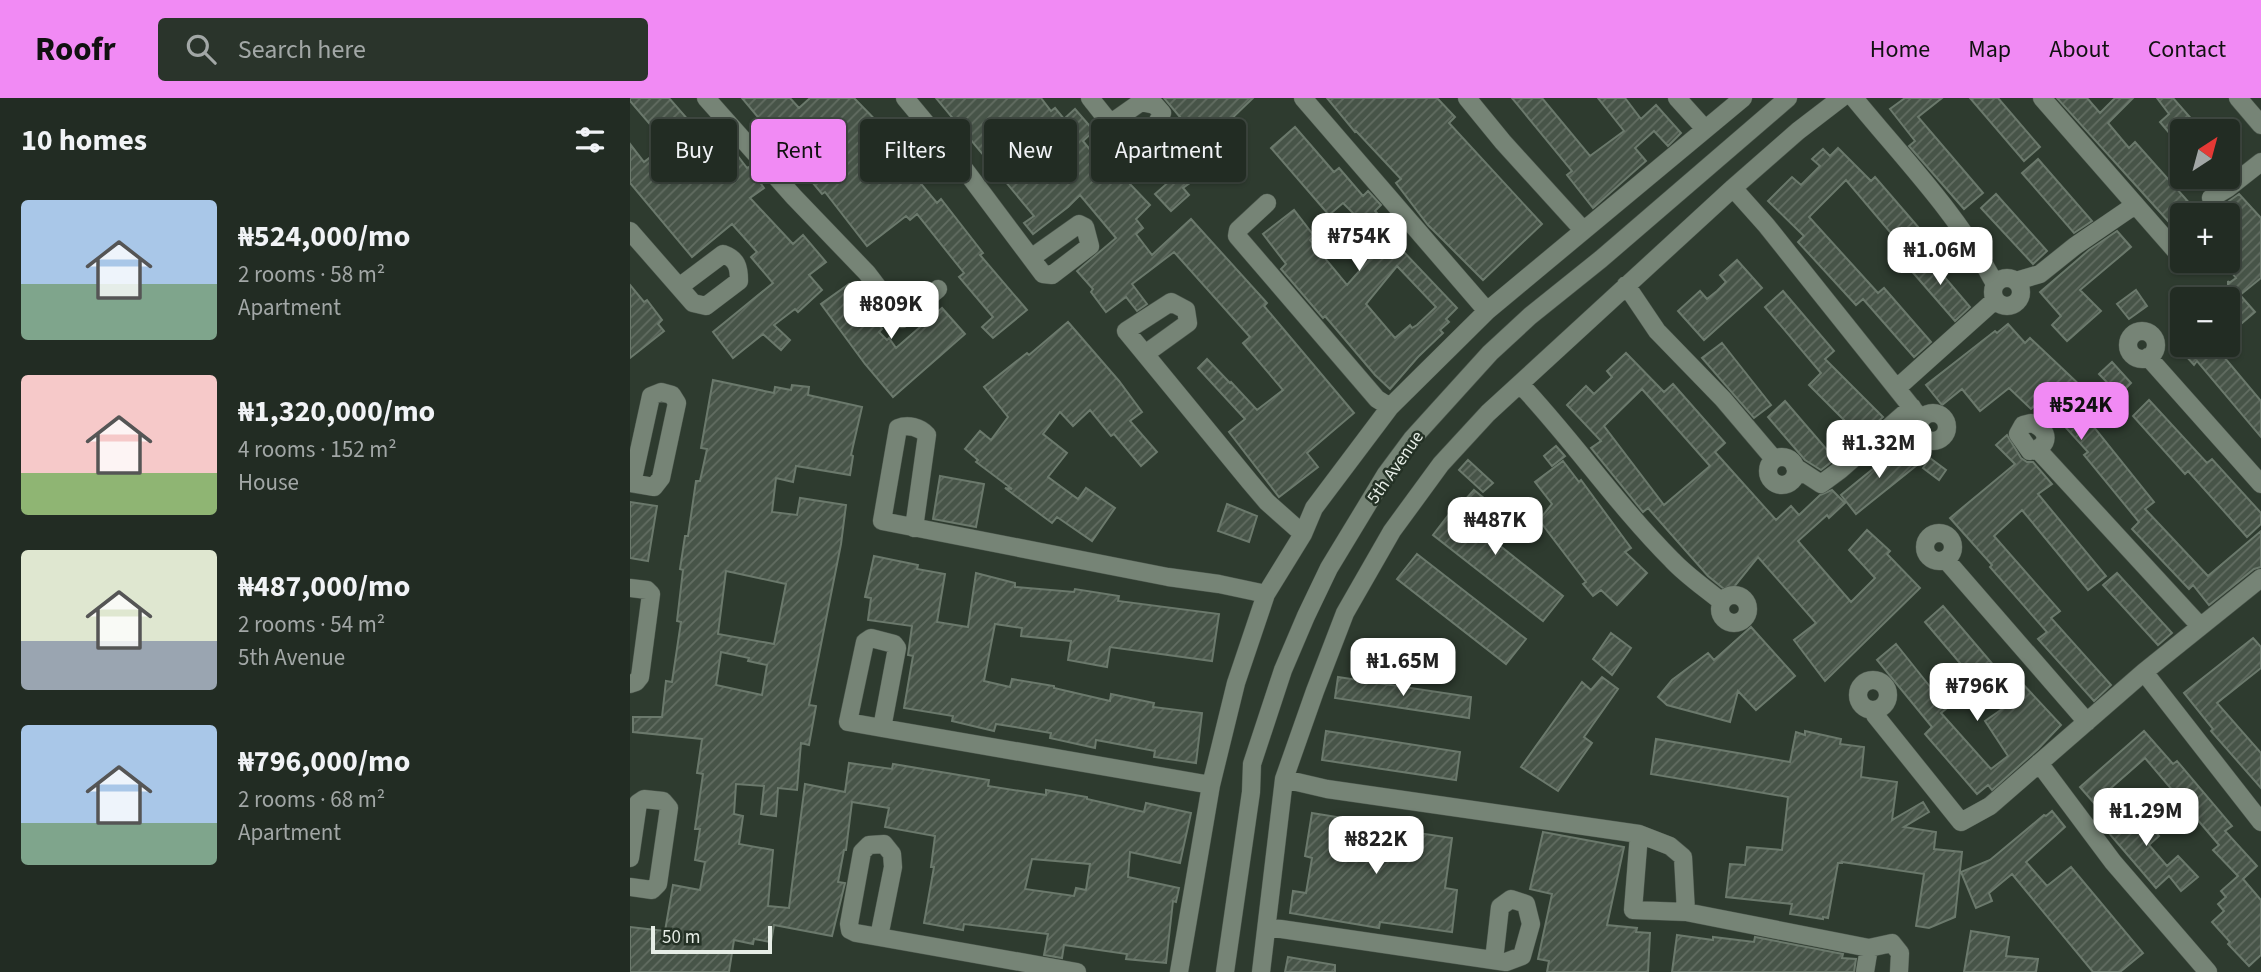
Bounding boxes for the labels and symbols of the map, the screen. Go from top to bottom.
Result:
north arrow [2170,119,2240,189]
pin: ₦754K [1310,214,1408,273]
pin: ₦1.06M [1883,228,1997,287]
pin: ₦809K [842,282,940,341]
pin: ₦524K [2032,382,2130,442]
pin: ₦1.32M [1822,420,1936,480]
street label: 5th Avenue [1361,426,1430,509]
pin: ₦487K [1446,498,1544,557]
pin: ₦1.65M [1346,638,1460,698]
pin: ₦796K [1928,664,2026,723]
pin: ₦1.29M [2089,788,2203,848]
pin: ₦822K [1327,816,1425,876]
scale bar [651,923,772,955]

